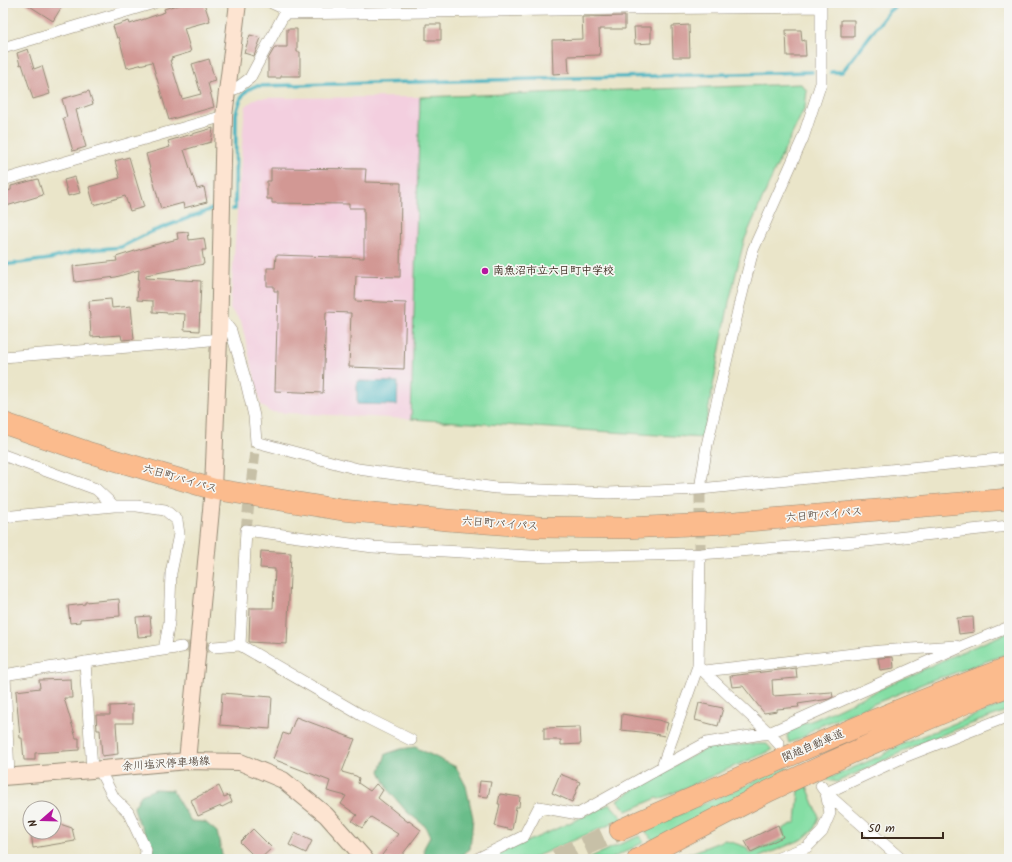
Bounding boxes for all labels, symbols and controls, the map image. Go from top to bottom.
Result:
place label: 南魚沼市立六日町中学校 [493,262,614,280]
marker: 南魚沼市立六日町中学校 [480,266,490,276]
street label: 六日町バイパス [141,460,219,498]
street label: 六日町バイパス [785,503,863,527]
street label: 六日町バイパス [461,512,539,536]
street label: 関越自動車道 [779,725,847,767]
street label: 余川塩沢停車場線 [121,752,211,776]
north arrow [22,800,62,840]
scale bar [862,814,943,840]
text: N [24,817,43,829]
text: 50 m [868,819,895,838]

